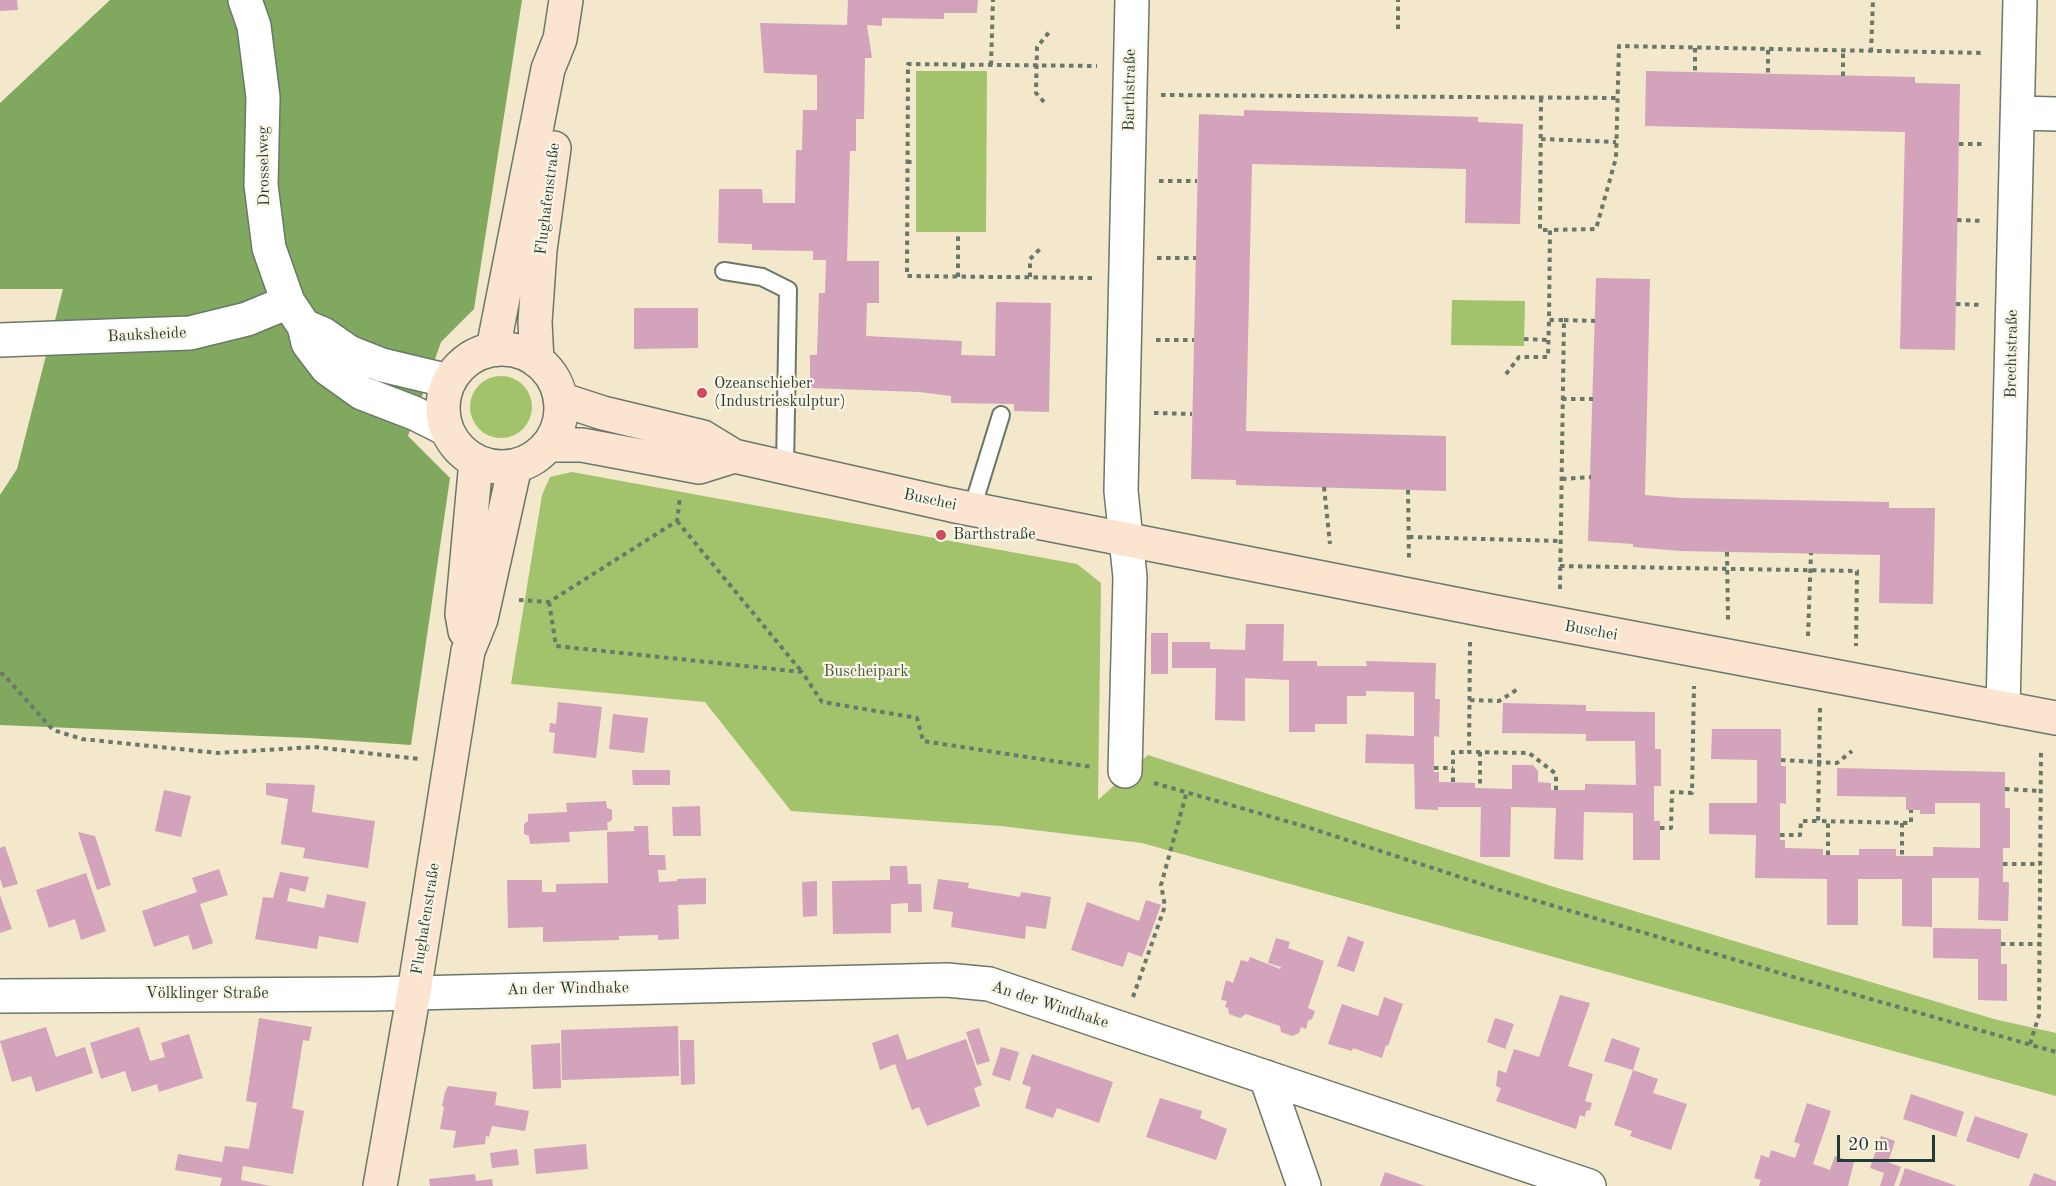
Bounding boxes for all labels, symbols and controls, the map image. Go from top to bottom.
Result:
street label: Barthstraße [1120,49,1140,131]
street label: Drosselweg [254,126,274,206]
street label: Flughafenstraße [532,142,564,256]
street label: Brechtstraße [2002,309,2022,399]
street label: Bauksheide [107,323,187,347]
place label: Ozeanschieber (Industrieskulptur) [714,374,846,412]
marker: Ozeanschieber (Industrieskulptur) [695,386,709,400]
street label: Buschei [902,485,958,515]
place label: Barthstraße [953,525,1036,545]
marker: Barthstraße [934,528,948,542]
street label: Buschei [1563,617,1619,645]
park label: Buscheipark [824,662,908,682]
street label: Flughafenstraße [408,862,444,976]
street label: An der Windhake [989,977,1111,1033]
street label: An der Windhake [507,978,629,1000]
street label: Völklinger Straße [145,984,269,1004]
scale bar [1840,1123,1938,1161]
text: 20 m [1848,1136,1888,1154]

